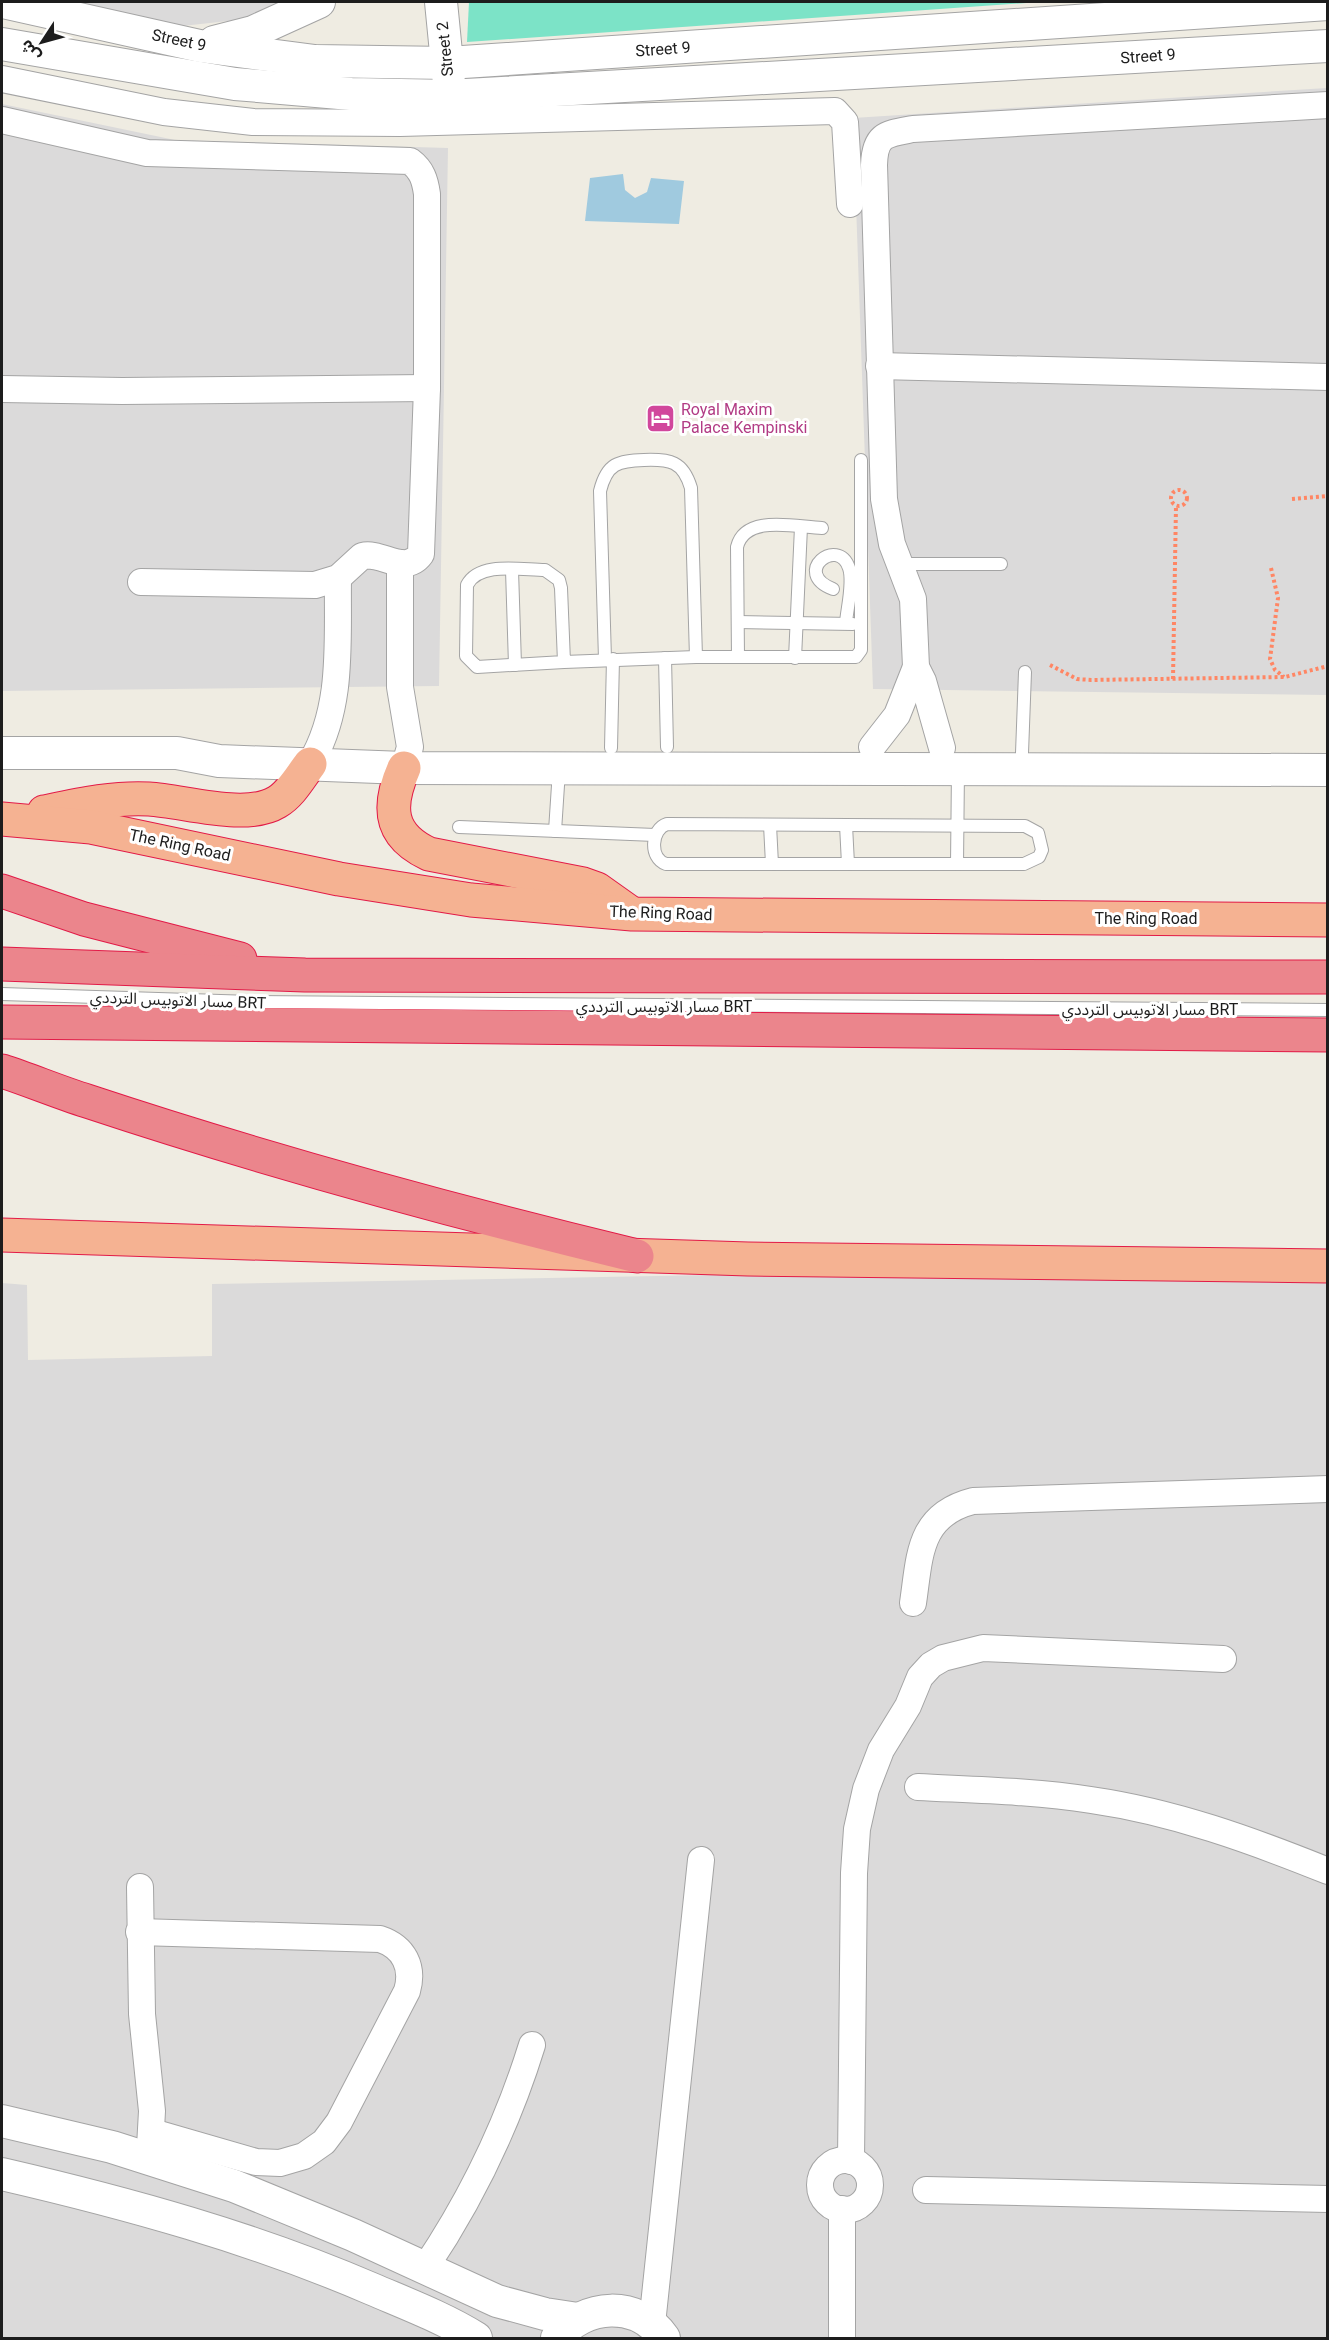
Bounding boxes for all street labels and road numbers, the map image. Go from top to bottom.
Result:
street label: Street 2 [433,21,457,77]
street label: Street 9 [150,25,208,55]
street label: Street 9 [635,38,691,60]
street label: Street 9 [1120,45,1176,67]
street label: The Ring Road [128,825,232,865]
street label: The Ring Road [609,902,713,924]
street label: The Ring Road [1094,909,1198,928]
street label: مسار الاتوبيس الترددي BRT [89,987,267,1015]
street label: مسار الاتوبيس الترددي BRT [576,997,753,1018]
street label: مسار الاتوبيس الترددي BRT [1062,1000,1239,1021]

